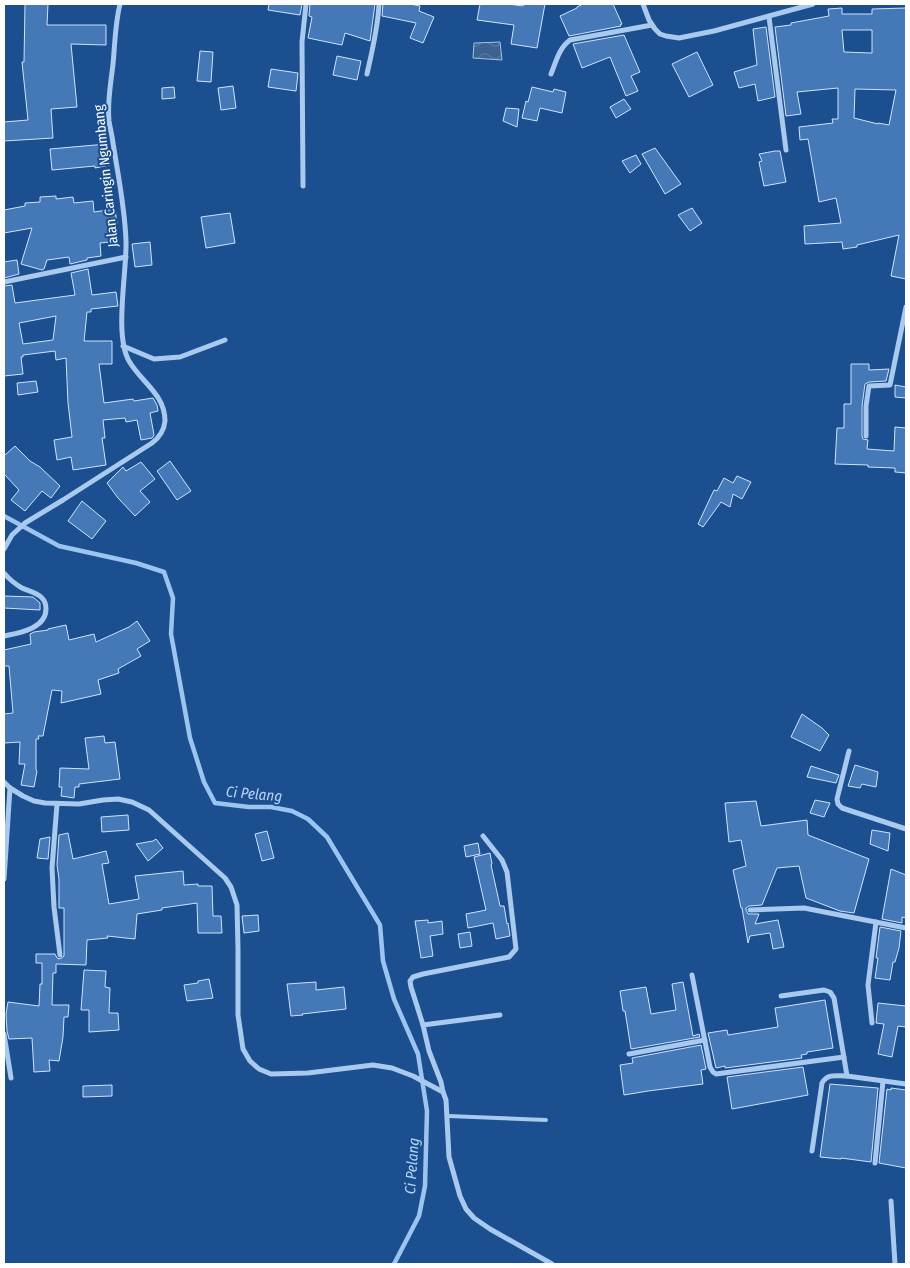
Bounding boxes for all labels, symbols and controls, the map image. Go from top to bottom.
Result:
street label: Jalan Caringin Ngumbang [90,103,122,248]
water label: Ci Pelang [225,783,283,805]
water label: Ci Pelang [401,1137,423,1195]

